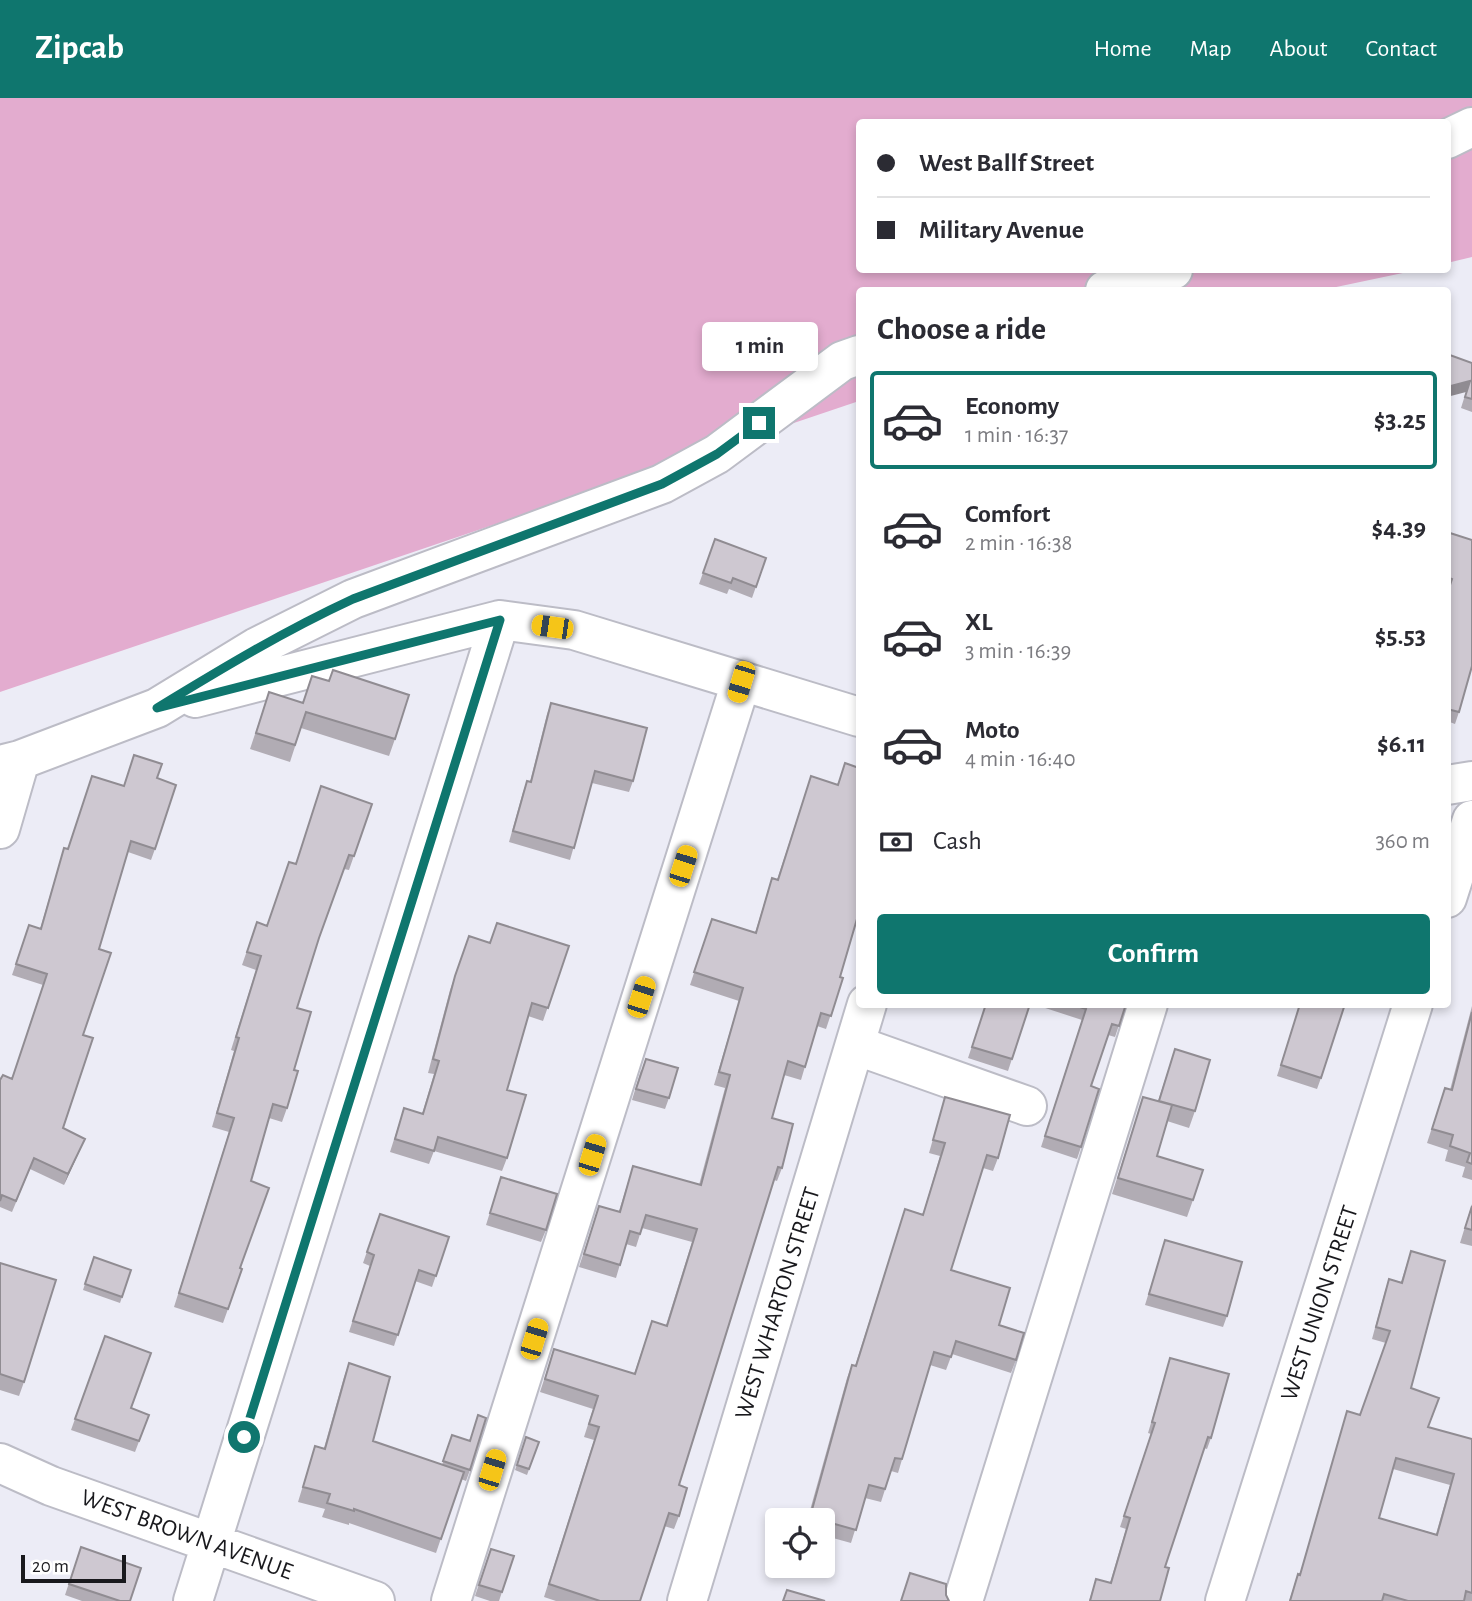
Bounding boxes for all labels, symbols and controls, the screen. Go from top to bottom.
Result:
text: Zipcab [35,32,124,65]
text: Home [1094,37,1152,61]
text: Map [1190,37,1232,61]
text: About [1270,37,1327,61]
text: Contact [1365,37,1437,61]
text: West Ballf Street [919,150,1094,176]
text: Military Avenue [919,217,1084,243]
text: Choose a ride [877,313,1046,345]
callout: 1 min [701,322,817,370]
text: 1 min [736,335,784,358]
icon: car [881,389,944,452]
text: Economy [965,393,1059,419]
route end [743,407,775,439]
text: $3.25 [1374,407,1426,433]
text: 1 min · 16:37 [965,424,1068,447]
icon: car [881,497,944,560]
text: Comfort [965,501,1050,527]
text: $4.39 [1372,515,1426,541]
text: 2 min · 16:38 [965,532,1072,555]
icon: car [881,605,944,668]
text: XL [965,609,992,635]
car [530,614,575,640]
text: $5.53 [1375,623,1426,649]
text: 3 min · 16:39 [965,640,1071,663]
car [725,659,758,705]
icon: car [881,713,944,776]
text: Moto [965,717,1020,743]
text: $6.11 [1377,731,1426,757]
text: 4 min · 16:40 [965,748,1076,771]
icon: cash [877,823,915,861]
text: Cash [933,828,982,854]
text: 360 m [1375,830,1430,853]
car [667,843,700,889]
button: Confirm [877,914,1430,994]
car [625,974,658,1020]
car [576,1132,609,1178]
street label: WEST WHARTON STREET [731,1184,825,1422]
street label: WEST UNION STREET [1277,1203,1363,1404]
car [518,1316,551,1362]
route start [228,1421,260,1453]
car [476,1447,509,1493]
street label: WEST BROWN AVENUE [77,1485,296,1585]
map controls [765,1508,835,1578]
button: locate [765,1508,835,1578]
scale bar [21,1552,126,1584]
text: 20 m [32,1557,69,1576]

